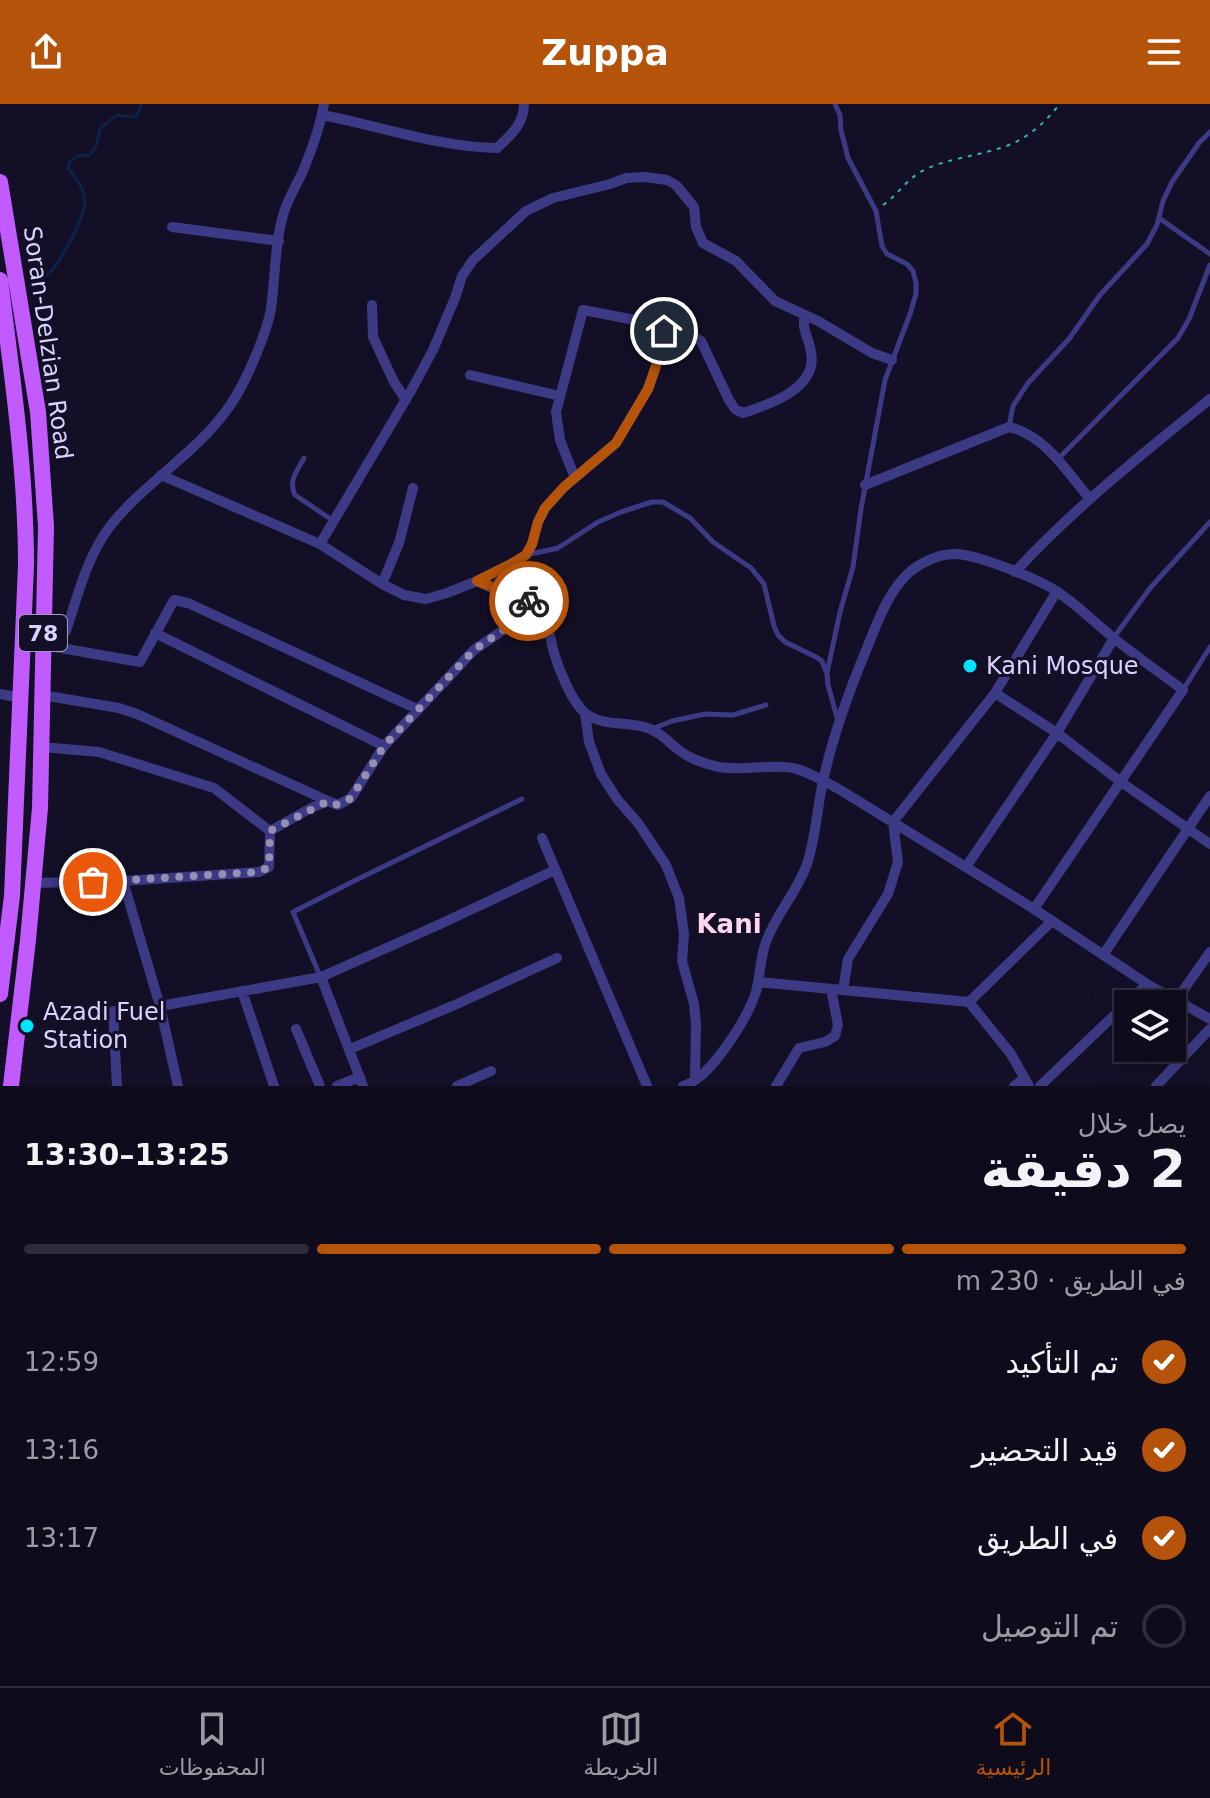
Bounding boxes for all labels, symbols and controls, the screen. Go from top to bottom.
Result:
icon: share [24,30,68,74]
icon: menu [1142,30,1186,74]
text: Zuppa [541,32,669,73]
street label: Soran-Delzian Road [18,225,78,461]
pin [630,297,698,365]
icon: home [642,309,686,353]
courier [489,561,569,641]
icon: bike [507,579,551,623]
road number: 78 [19,615,67,651]
place label: Kani Mosque [986,652,1139,680]
marker: Kani Mosque [961,657,979,675]
pin [59,848,127,916]
icon: bag [71,860,115,904]
district label: Kani [696,909,762,939]
map controls [1114,990,1186,1062]
button: layers [1114,990,1186,1062]
place label: Azadi Fuel Station [43,998,165,1054]
marker: Azadi Fuel Station [18,1017,36,1035]
text: يصل خلال [1078,1109,1186,1139]
text: 13:25–13:30 [24,1137,230,1172]
text: 2 دقيقة [981,1139,1186,1199]
text: في الطريق · 230 m [956,1266,1186,1296]
icon: check [1142,1340,1186,1384]
text: تم التأكيد [1005,1345,1118,1380]
text: 12:59 [24,1347,99,1377]
icon: check [1142,1428,1186,1472]
text: قيد التحضير [972,1433,1118,1468]
text: 13:16 [24,1435,99,1465]
icon: check [1142,1516,1186,1560]
text: في الطريق [977,1521,1118,1556]
text: 13:17 [24,1523,99,1553]
text: تم التوصيل [981,1609,1118,1644]
tab: المحفوظات [159,1707,266,1780]
tab: الخريطة [583,1707,658,1780]
tab: الرئيسية [976,1707,1051,1780]

